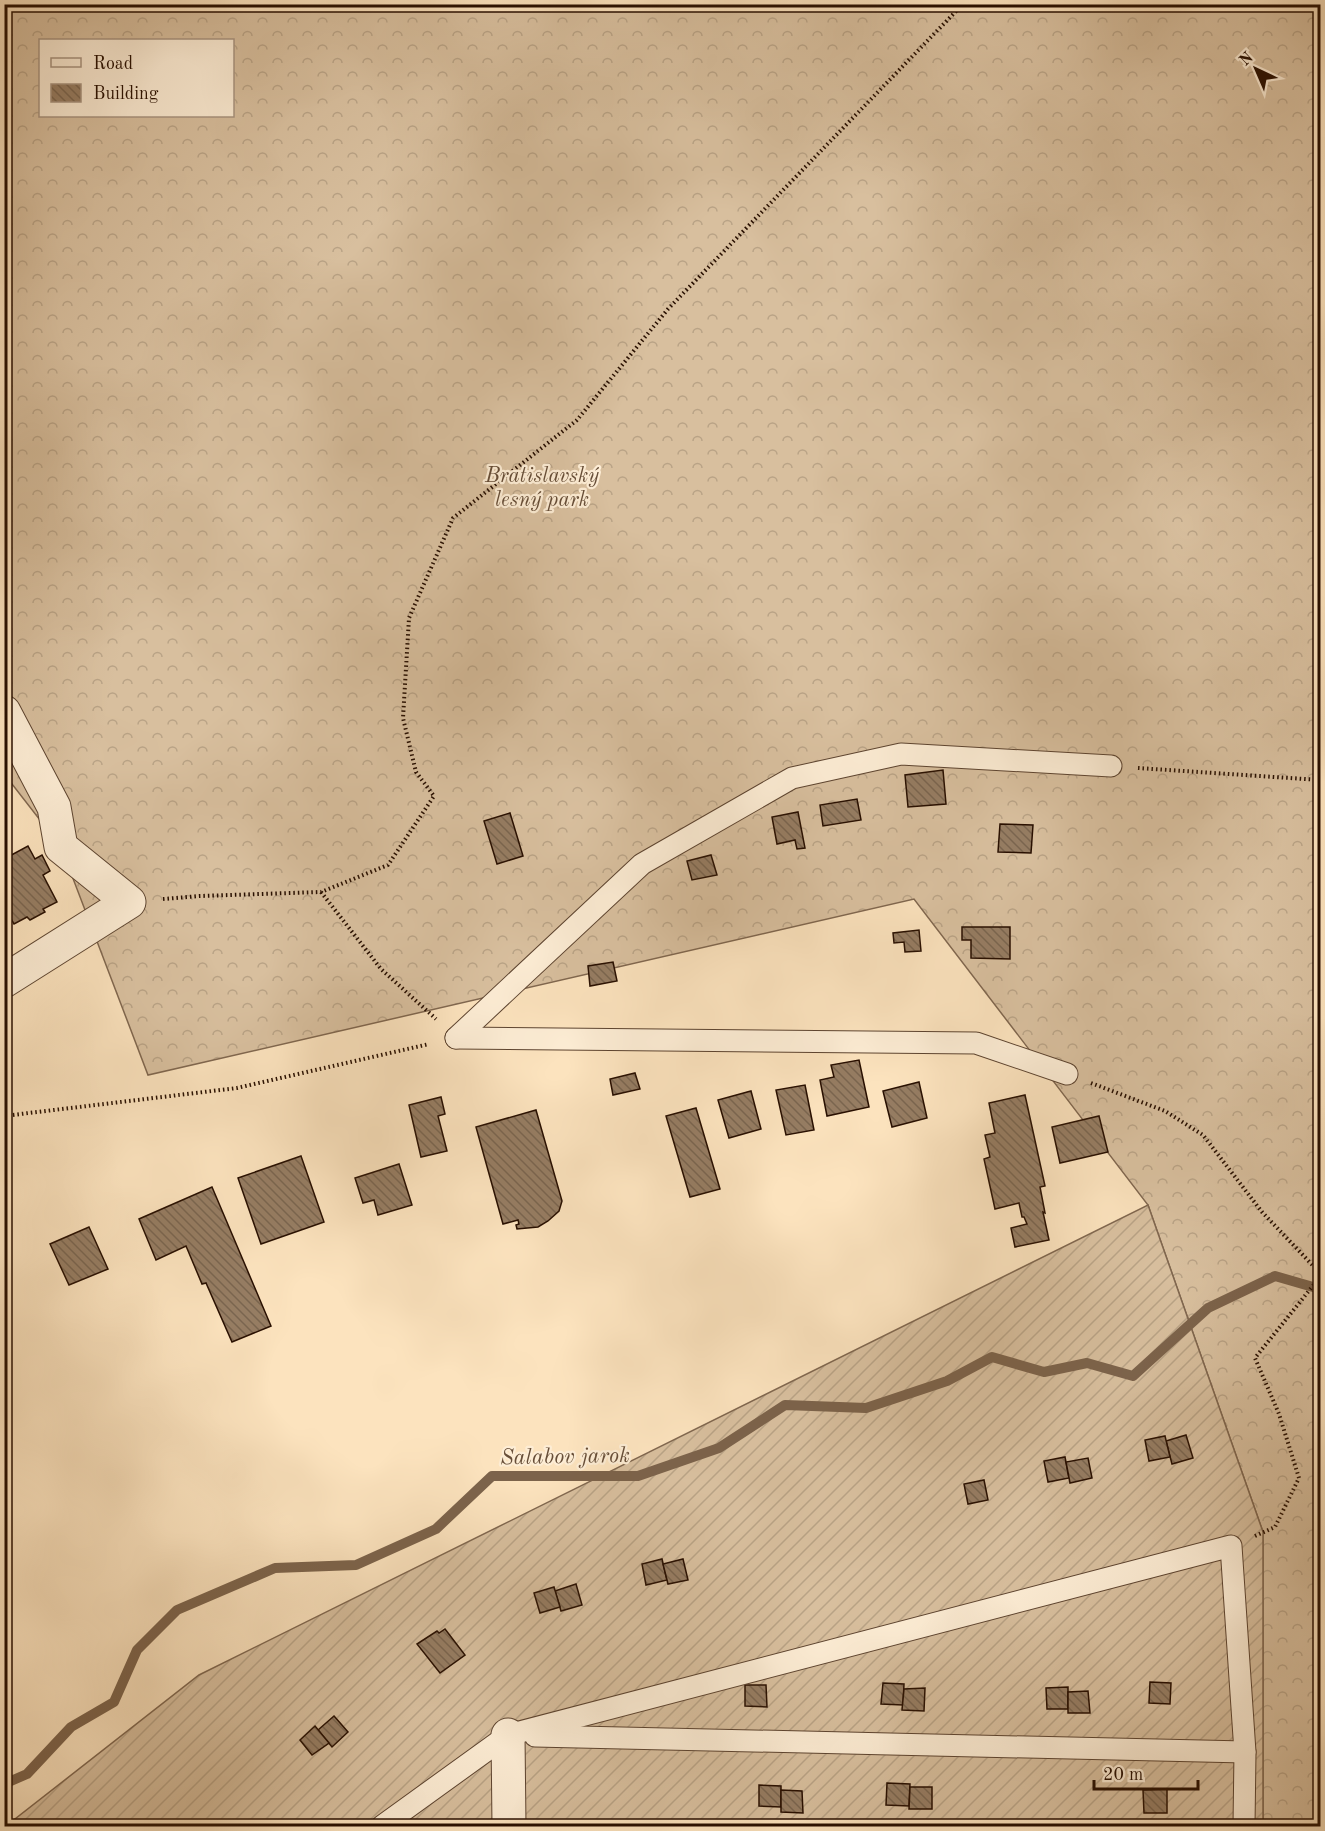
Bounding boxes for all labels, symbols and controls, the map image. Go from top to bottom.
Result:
legend [39,39,234,117]
north arrow [1226,39,1286,99]
text: N [1237,49,1257,70]
text: Road [93,55,133,73]
text: Building [93,85,159,103]
park label: Bratislavský lesný park [484,466,599,511]
water label: Salabov jarok [500,1445,630,1469]
scale bar [1094,1753,1198,1791]
text: 20 m [1103,1766,1143,1784]

